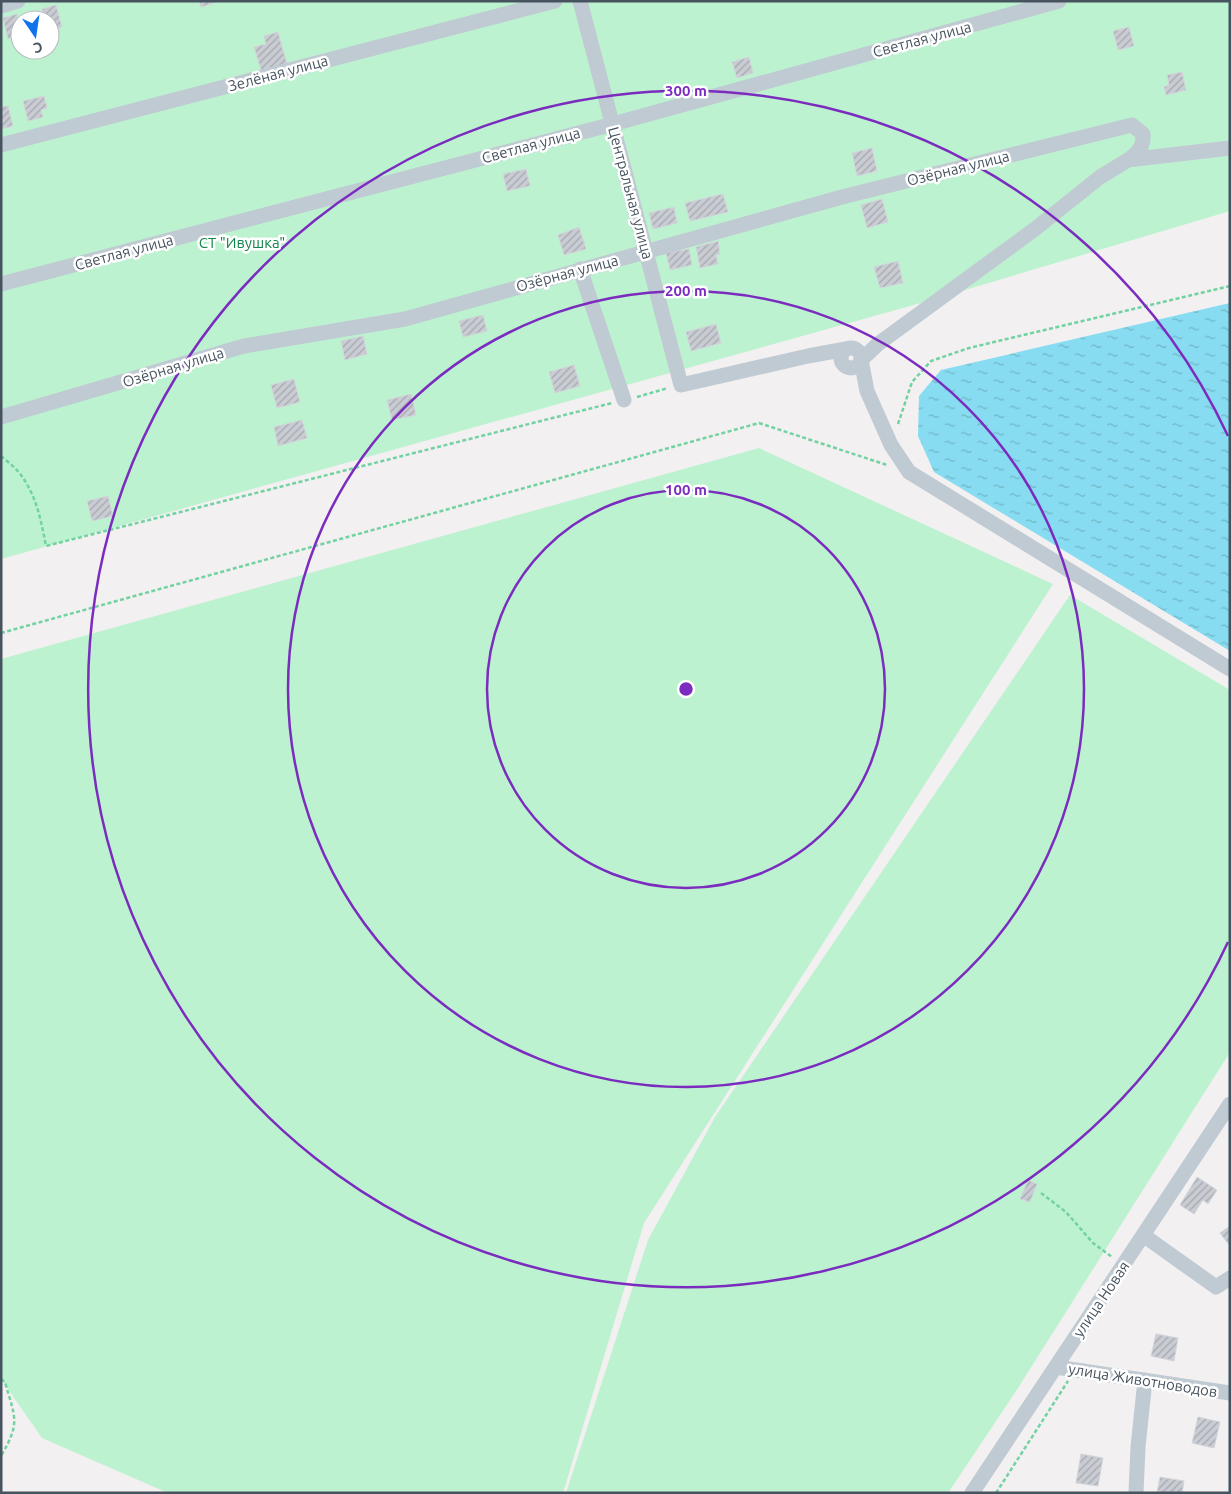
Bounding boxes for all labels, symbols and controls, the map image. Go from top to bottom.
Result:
north arrow [10,10,60,60]
street label: Светлая улица [871,18,973,60]
text: С [32,39,44,56]
street label: Зелёная улица [226,51,330,95]
text: 300 m [665,82,707,99]
street label: Светлая улица [480,124,582,166]
street label: Центральная улица [605,125,657,261]
street label: Озёрная улица [905,147,1011,189]
street label: Светлая улица [73,231,175,273]
park label: СТ "Ивушка" [199,234,285,251]
street label: Озёрная улица [514,251,620,295]
text: 200 m [665,282,707,299]
street label: Озёрная улица [120,344,226,390]
text: 100 m [665,481,707,498]
centre of rings [677,680,695,698]
street label: улица Новая [1069,1258,1133,1340]
street label: улица Животноводов [1067,1360,1219,1400]

